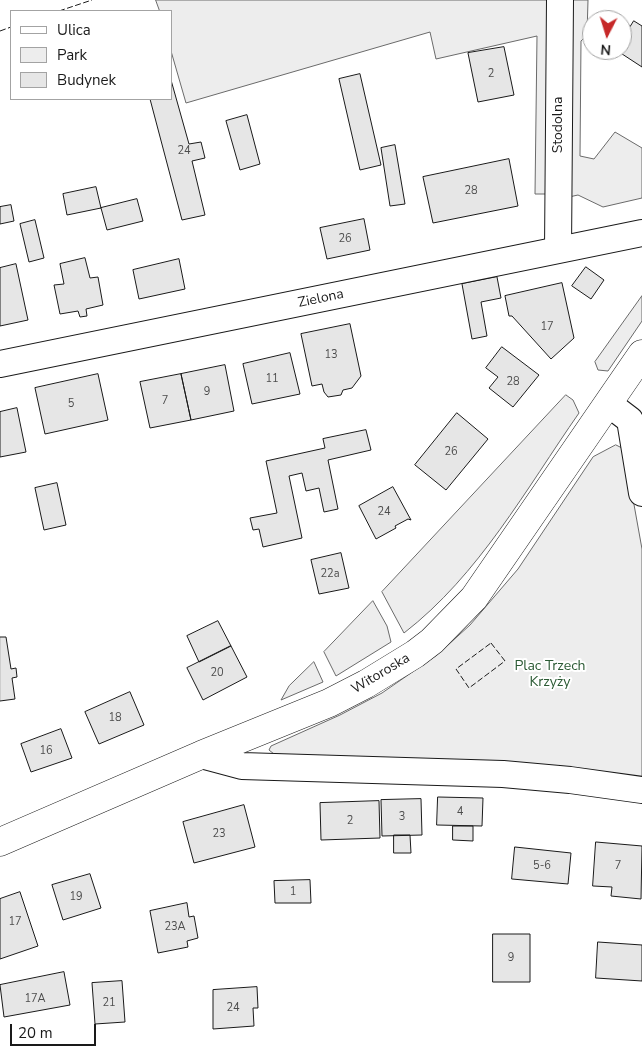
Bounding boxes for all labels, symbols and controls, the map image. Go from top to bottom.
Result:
legend [10,10,172,100]
north arrow [582,10,632,60]
text: Ulica [57,20,91,40]
text: N [600,40,612,59]
text: Park [57,45,87,65]
house number: 2 [488,67,494,81]
text: Budynek [57,70,116,90]
street label: Stodolna [551,97,567,153]
house number: 24 [177,144,191,158]
house number: 28 [464,184,478,198]
house number: 26 [338,232,352,246]
street label: Zielona [297,286,345,312]
house number: 17 [540,320,554,334]
house number: 13 [324,348,338,362]
house number: 11 [265,372,279,386]
house number: 28 [506,375,520,389]
house number: 9 [204,385,210,399]
house number: 7 [162,394,168,408]
house number: 5 [68,397,74,411]
house number: 26 [444,445,458,459]
house number: 24 [377,505,391,519]
house number: 22a [320,567,340,581]
street label: Witoroska [349,650,413,698]
park label: Plac Trzech Krzyży [514,659,586,692]
house number: 20 [210,666,224,680]
house number: 18 [108,711,122,725]
house number: 16 [39,744,53,758]
house number: 4 [457,805,463,819]
house number: 3 [399,810,405,824]
house number: 2 [347,814,353,828]
house number: 23 [212,827,226,841]
house number: 5-6 [533,859,551,873]
house number: 7 [615,859,621,873]
house number: 1 [290,885,296,899]
house number: 19 [69,890,83,904]
house number: 17 [8,915,22,929]
house number: 23A [164,920,186,934]
house number: 9 [508,951,514,965]
house number: 17A [24,992,46,1006]
house number: 21 [102,996,116,1010]
house number: 24 [226,1001,240,1015]
scale bar [12,1014,99,1046]
text: 20 m [18,1023,53,1043]

